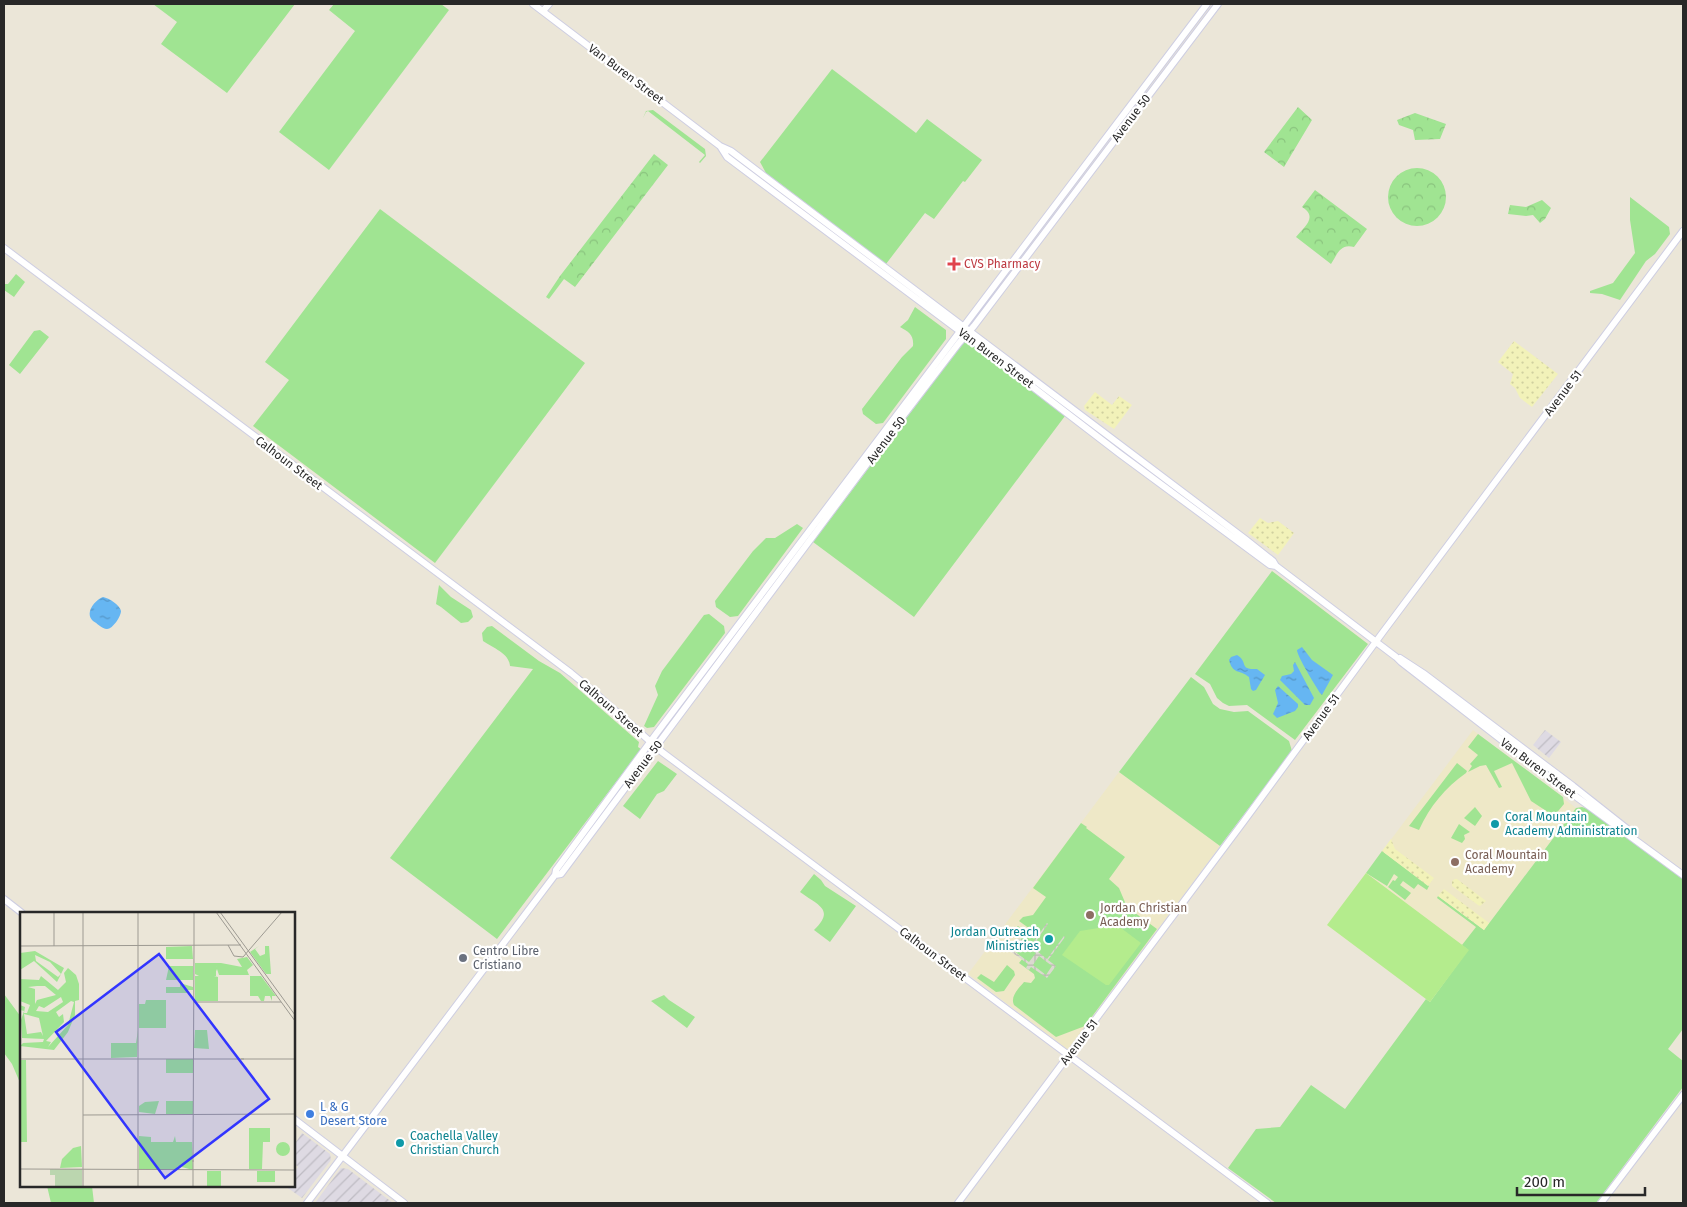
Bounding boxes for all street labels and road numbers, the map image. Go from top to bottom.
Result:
street label: Van Buren Street [586,41,667,107]
street label: Avenue 50 [1109,91,1154,144]
street label: Van Buren Street [956,325,1037,391]
street label: Avenue 51 [1541,367,1585,419]
street label: Avenue 50 [864,413,909,466]
street label: Calhoun Street [253,433,326,493]
street label: Calhoun Street [576,676,646,740]
street label: Avenue 51 [1300,691,1342,743]
street label: Van Buren Street [1498,735,1579,801]
street label: Avenue 50 [621,737,666,790]
street label: Calhoun Street [897,924,970,984]
street label: Avenue 51 [1057,1016,1101,1068]

